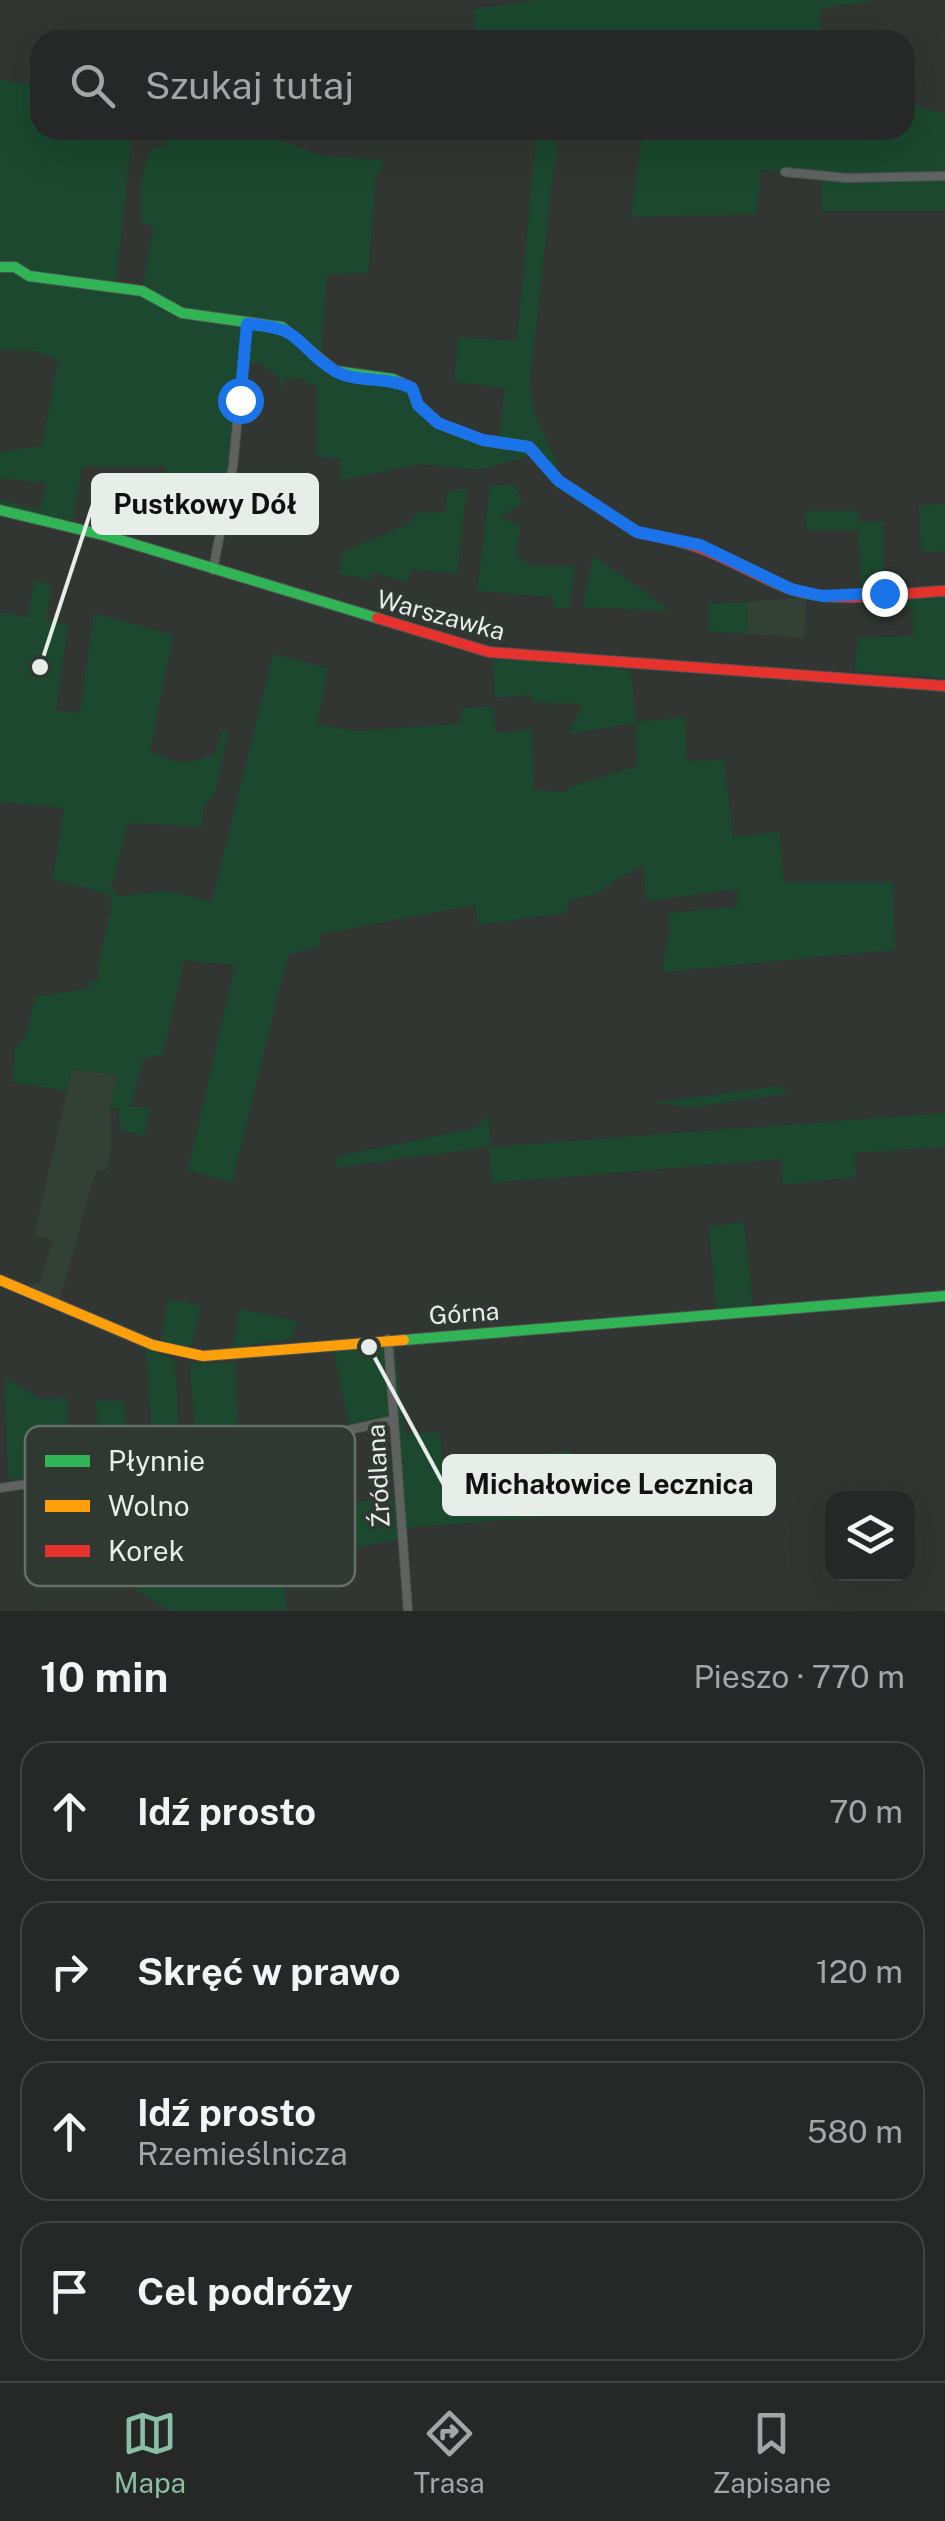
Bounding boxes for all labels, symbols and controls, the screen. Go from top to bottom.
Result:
search box [30,30,915,140]
icon: search [65,58,120,113]
text: Szukaj tutaj [145,63,354,108]
route start [218,378,264,424]
callout: Pustkowy Dół [93,475,317,533]
text: Pustkowy Dół [113,487,297,520]
route end [862,571,908,617]
street label: Warszawka [374,584,508,646]
street label: Górna [428,1296,500,1330]
street label: Źródlana [360,1423,396,1529]
legend [25,1426,355,1586]
text: Płynnie [108,1444,205,1477]
callout: Michałowice Lecznica [444,1456,774,1514]
text: Michałowice Lecznica [464,1467,754,1500]
text: Wolno [108,1489,190,1522]
map controls [825,1491,915,1581]
button: layers [825,1491,915,1581]
text: Korek [108,1534,184,1567]
text: 10 min [40,1652,168,1701]
text: Pieszo · 770 m [694,1658,905,1695]
icon: ahead [42,1784,97,1839]
text: Idź prosto [137,1789,316,1834]
text: 70 m [829,1793,903,1830]
icon: right [42,1944,97,1999]
text: Skręć w prawo [137,1949,401,1994]
text: 120 m [816,1953,903,1990]
text: Idź prosto [137,2090,316,2135]
icon: ahead [42,2104,97,2159]
text: 580 m [807,2113,903,2150]
text: Rzemieślnicza [137,2135,348,2172]
icon: arrive [42,2264,97,2319]
text: Cel podróży [137,2269,353,2314]
tab: Mapa [114,2406,186,2499]
tab: Trasa [414,2406,485,2499]
tab: Zapisane [712,2406,831,2499]

